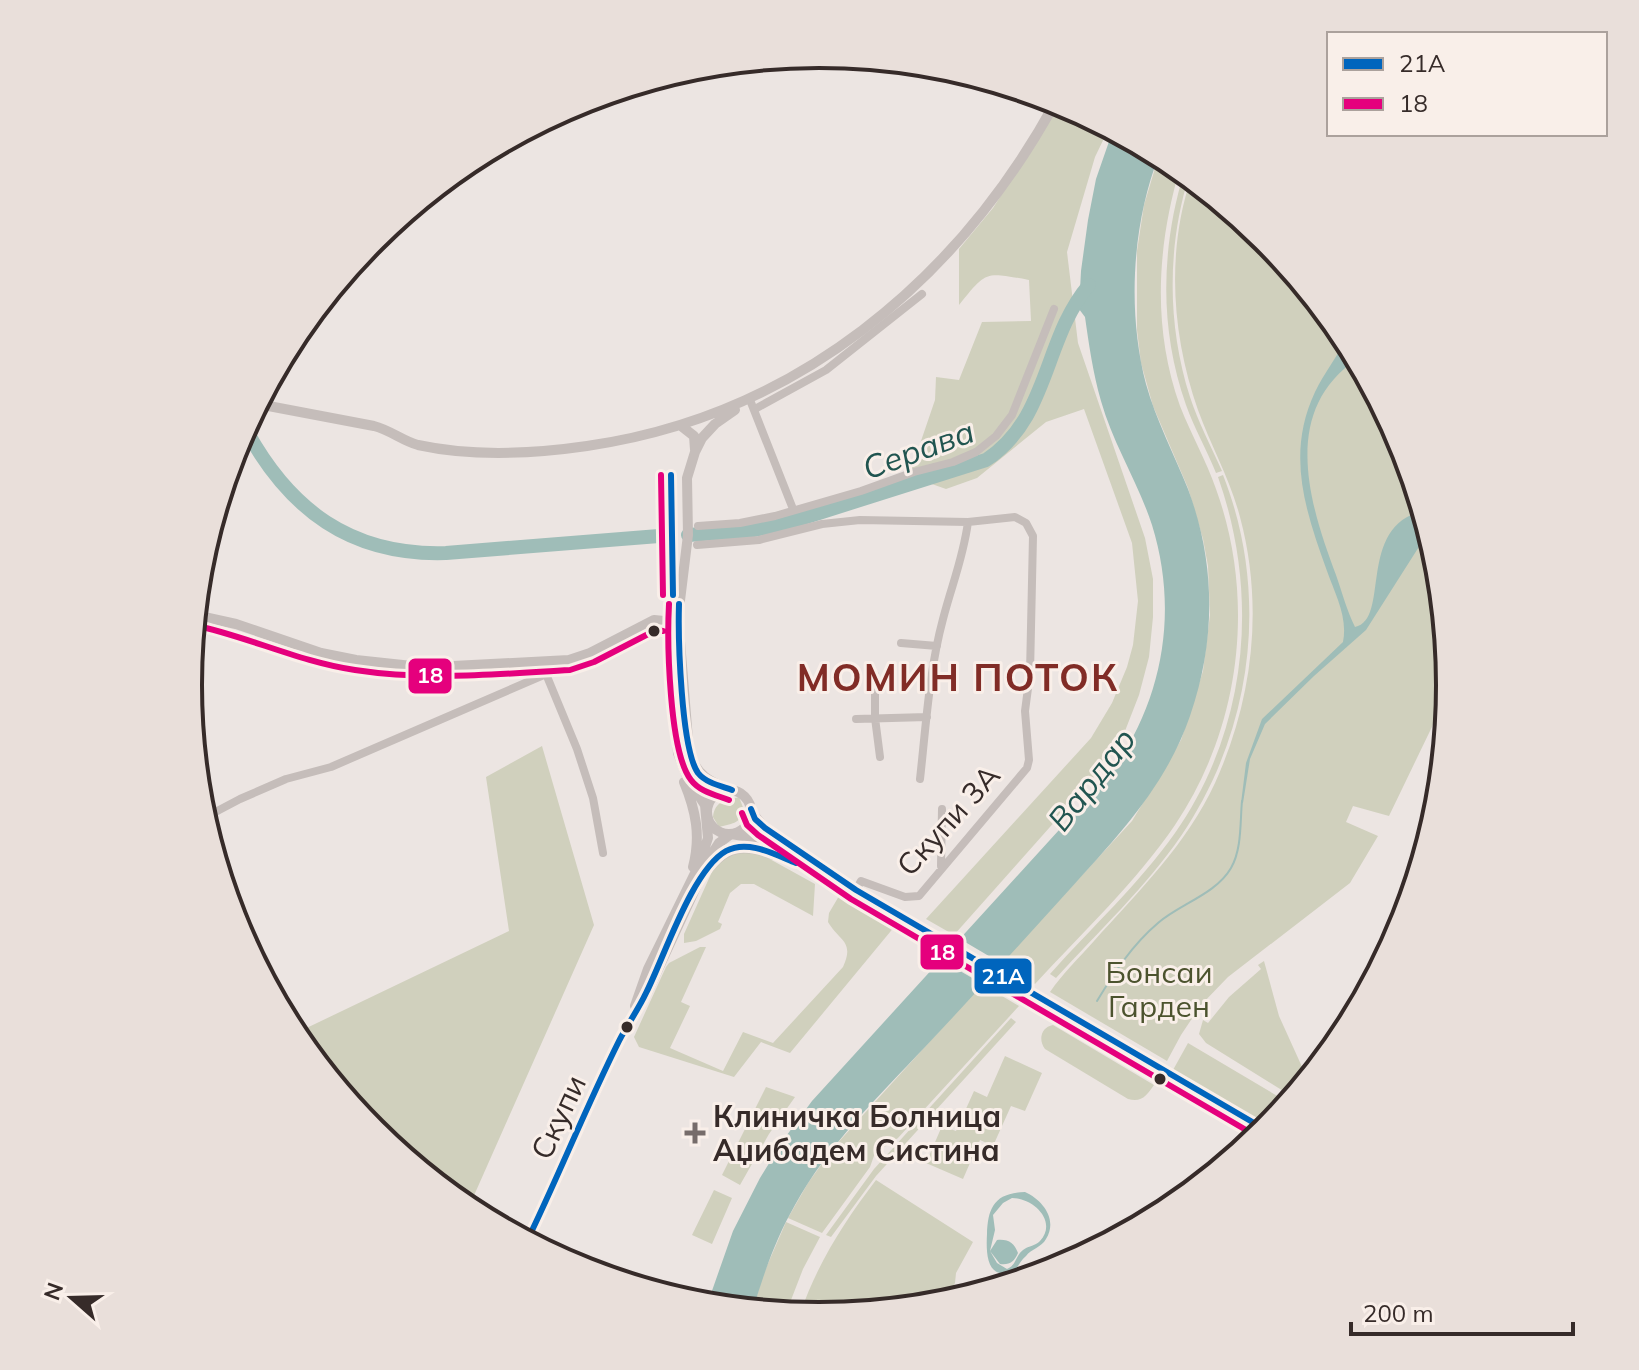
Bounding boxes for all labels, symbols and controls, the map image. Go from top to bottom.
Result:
legend [1327,32,1607,136]
text: 21A [1399,48,1446,78]
text: 18 [1399,88,1428,118]
water label: Серава [857,410,979,488]
unlabelled marker [646,623,662,639]
district label: МОМИН ПОТОК [797,653,1119,701]
line badge: 18 [407,657,453,695]
text: 18 [417,661,443,689]
water label: Вардар [1039,720,1143,838]
street label: Скупи 3А [888,757,1008,883]
line badge: 18 [919,933,965,971]
text: 18 [929,938,955,966]
park label: Бонсаи Гарден [1106,953,1212,1025]
line badge: 21A [973,957,1033,995]
text: 21A [982,962,1025,990]
unlabelled marker [619,1019,635,1035]
street label: Скупи [522,1069,594,1165]
unlabelled marker [1152,1071,1168,1087]
place label: Клиничка Болница Аџибадем Систина [713,1097,1001,1169]
marker: Клиничка Болница Аџибадем Систина [684,1122,706,1144]
north arrow [32,1258,112,1338]
text: N [37,1279,69,1304]
scale bar [1351,1286,1573,1336]
text: 200 m [1363,1298,1434,1328]

